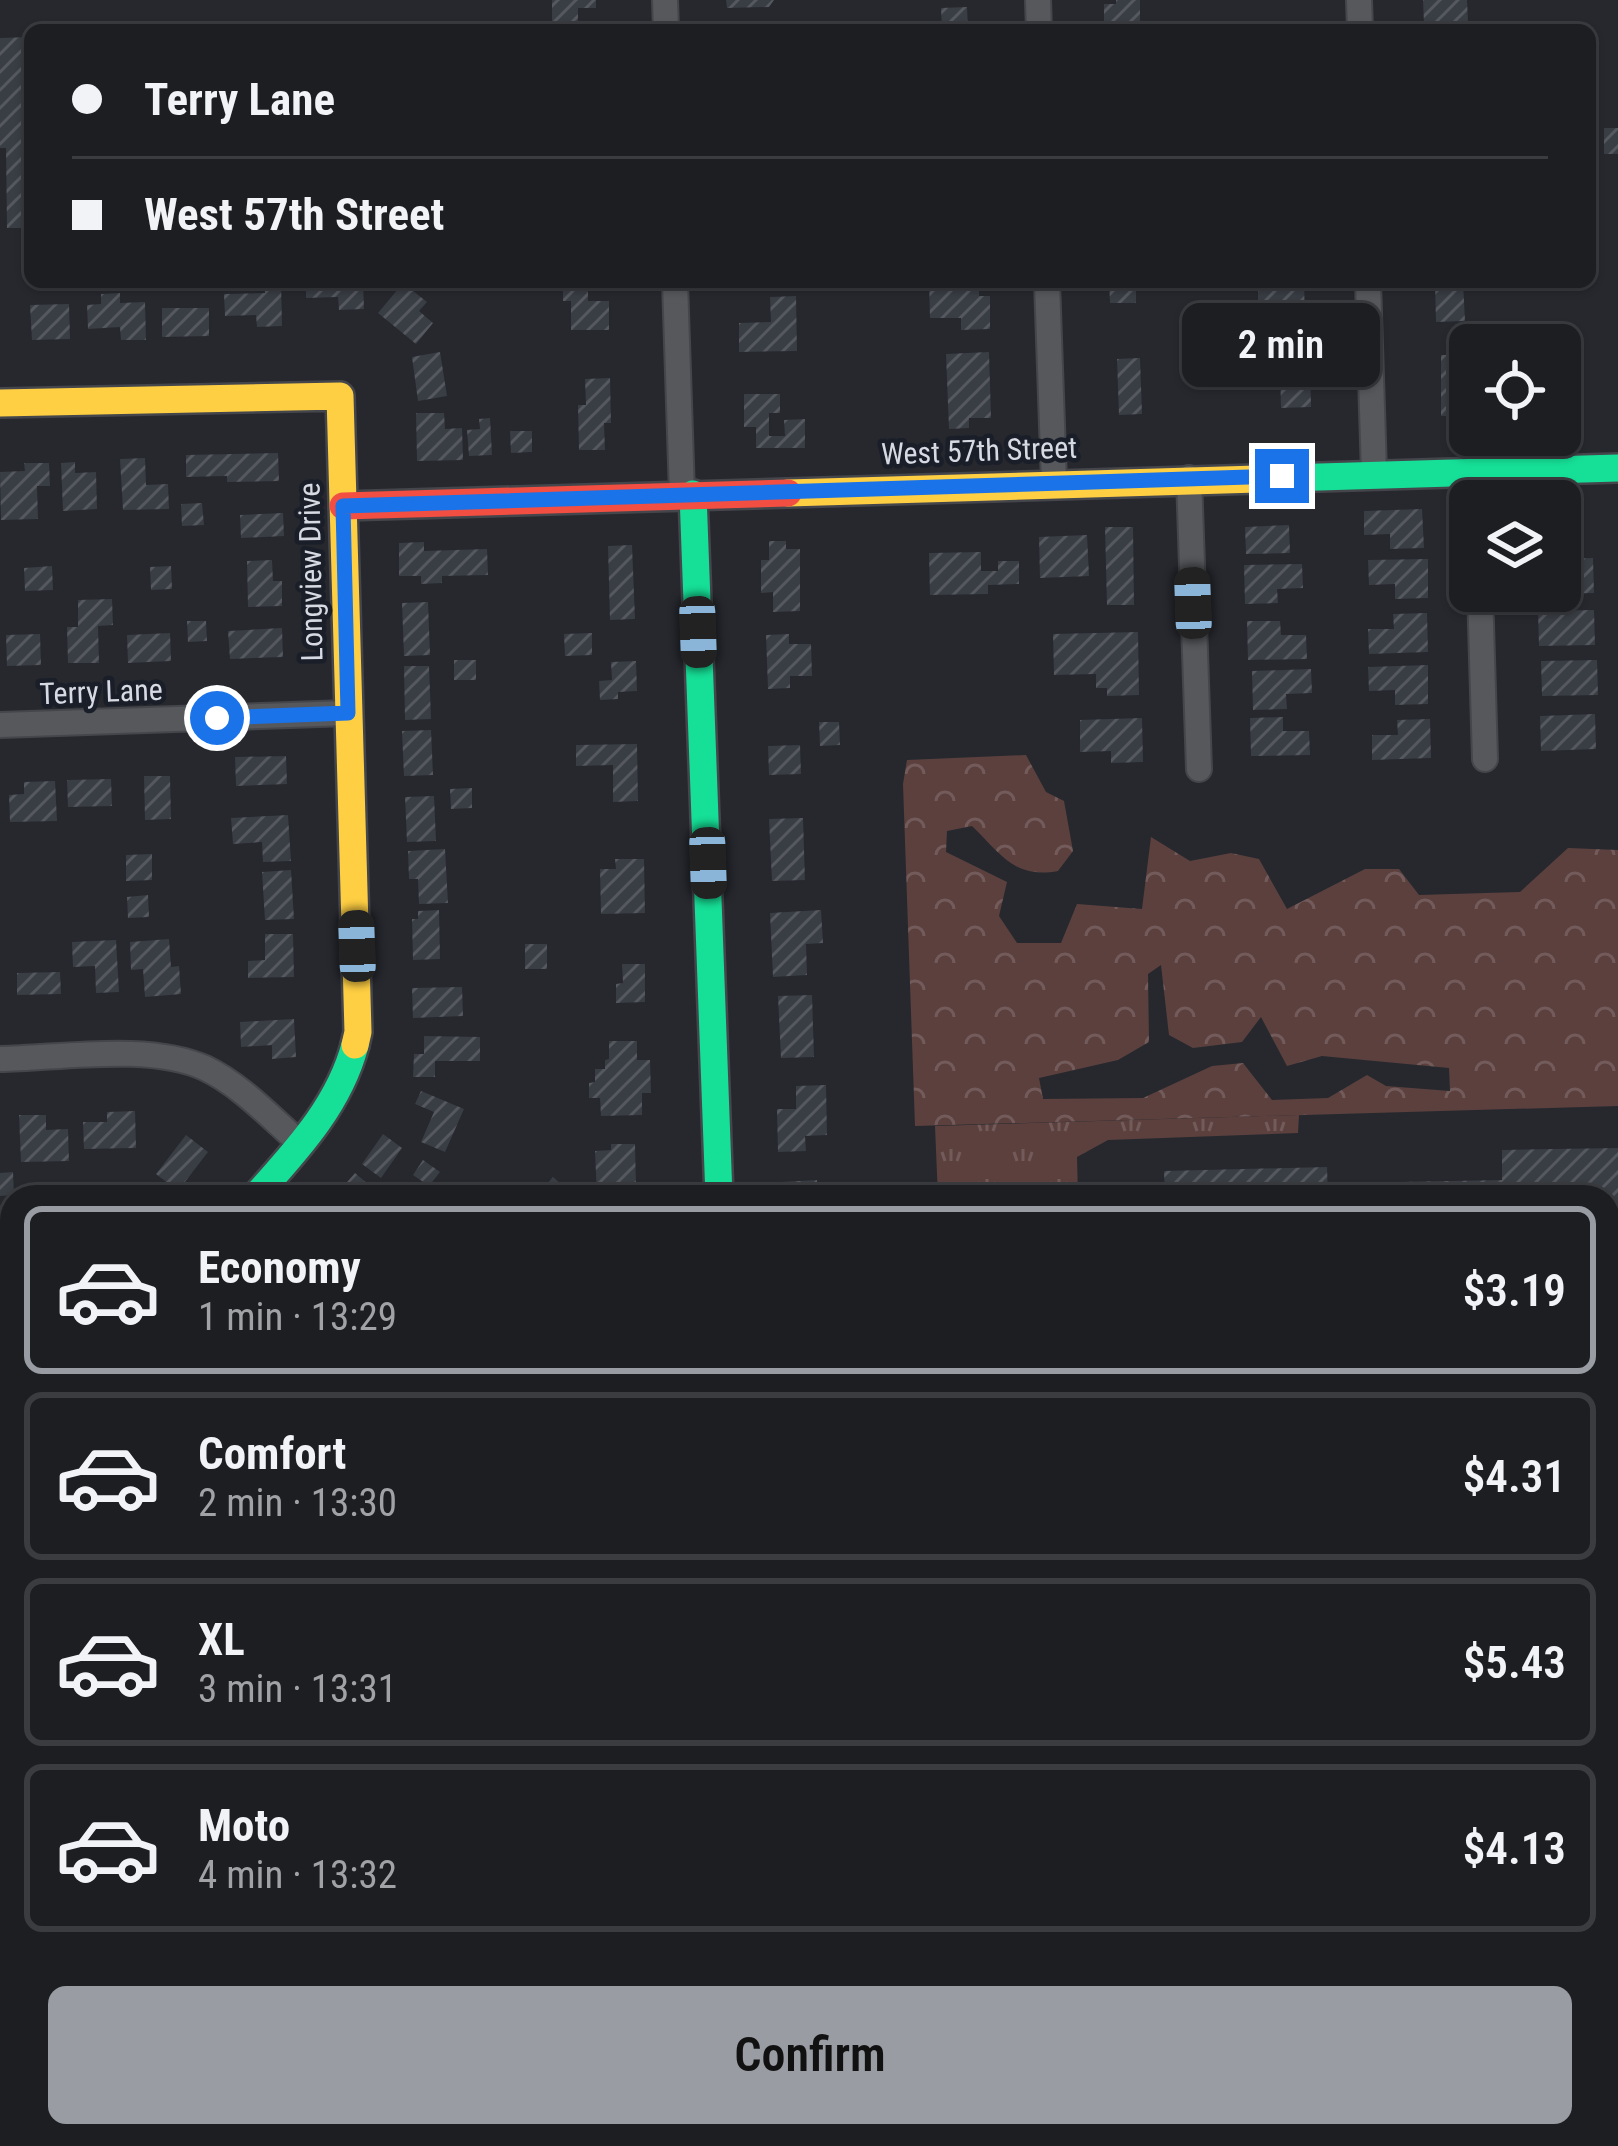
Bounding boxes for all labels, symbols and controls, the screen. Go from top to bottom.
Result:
text: Terry Lane [144,73,335,126]
text: West 57th Street [144,188,444,241]
callout: 2 min [1183,302,1381,386]
text: 2 min [1238,322,1324,368]
map controls [1449,324,1581,612]
button: locate [1449,324,1581,456]
street label: West 57th Street [880,430,1078,471]
route end [1255,449,1309,503]
button: layers [1449,480,1581,612]
street label: Longview Drive [291,482,330,662]
car [1174,566,1212,640]
car [679,595,717,669]
street label: Terry Lane [39,672,163,711]
route start [190,691,244,745]
car [689,826,727,900]
car [338,909,376,983]
icon: car [54,1236,162,1344]
text: Economy [198,1241,361,1294]
text: $3.19 [1463,1264,1566,1317]
text: 1 min · 13:29 [198,1294,397,1340]
icon: car [54,1422,162,1530]
text: Comfort [198,1427,346,1480]
text: $4.31 [1463,1450,1566,1503]
text: 2 min · 13:30 [198,1480,397,1526]
icon: car [54,1608,162,1716]
text: XL [198,1613,245,1666]
text: $5.43 [1463,1636,1566,1689]
text: 3 min · 13:31 [198,1666,397,1712]
icon: car [54,1794,162,1902]
text: Moto [198,1799,290,1852]
text: $4.13 [1463,1822,1566,1875]
text: 4 min · 13:32 [198,1852,397,1898]
button: Confirm [48,1986,1572,2124]

